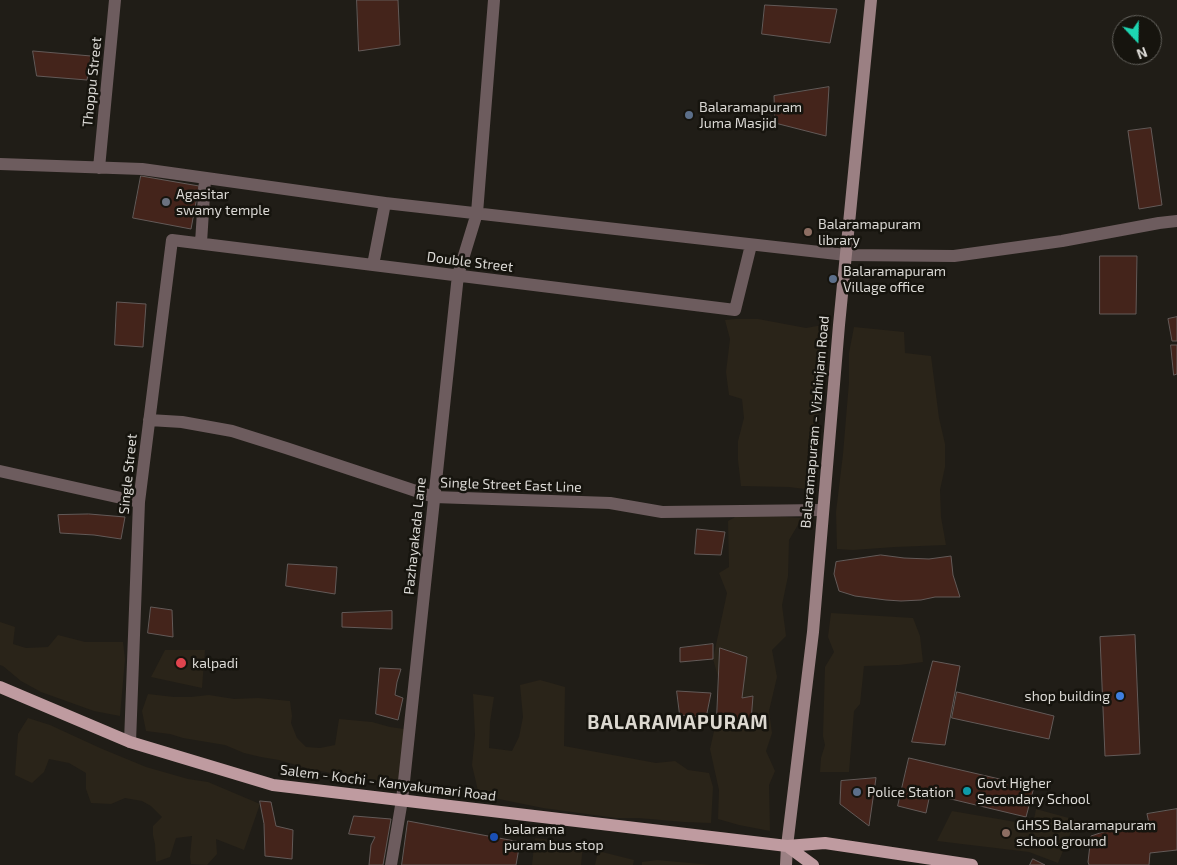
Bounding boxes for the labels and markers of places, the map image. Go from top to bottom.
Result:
place label: Balaramapuram Juma Masjid [699,99,802,132]
marker: Balaramapuram Juma Masjid [683,109,695,121]
place label: Agasitar swamy temple [176,186,270,218]
marker: Agasitar swamy temple [160,196,172,208]
place label: Balaramapuram library [818,216,921,248]
marker: Balaramapuram library [802,226,814,238]
place label: Balaramapuram Village office [843,263,946,296]
marker: Balaramapuram Village office [827,273,839,285]
place label: kalpadi [192,655,238,671]
marker: kalpadi [174,656,188,670]
place label: shop building [1025,688,1110,704]
marker: shop building [1114,690,1126,702]
place label: Govt Higher Secondary School [977,775,1090,808]
place label: Police Station [867,784,954,800]
marker: Govt Higher Secondary School [961,785,973,797]
marker: Police Station [851,786,863,798]
place label: GHSS Balaramapuram school ground [1016,817,1156,850]
place label: balarama puram bus stop [504,821,603,854]
marker: GHSS Balaramapuram school ground [1000,827,1012,839]
marker: balarama puram bus stop [488,831,500,843]

